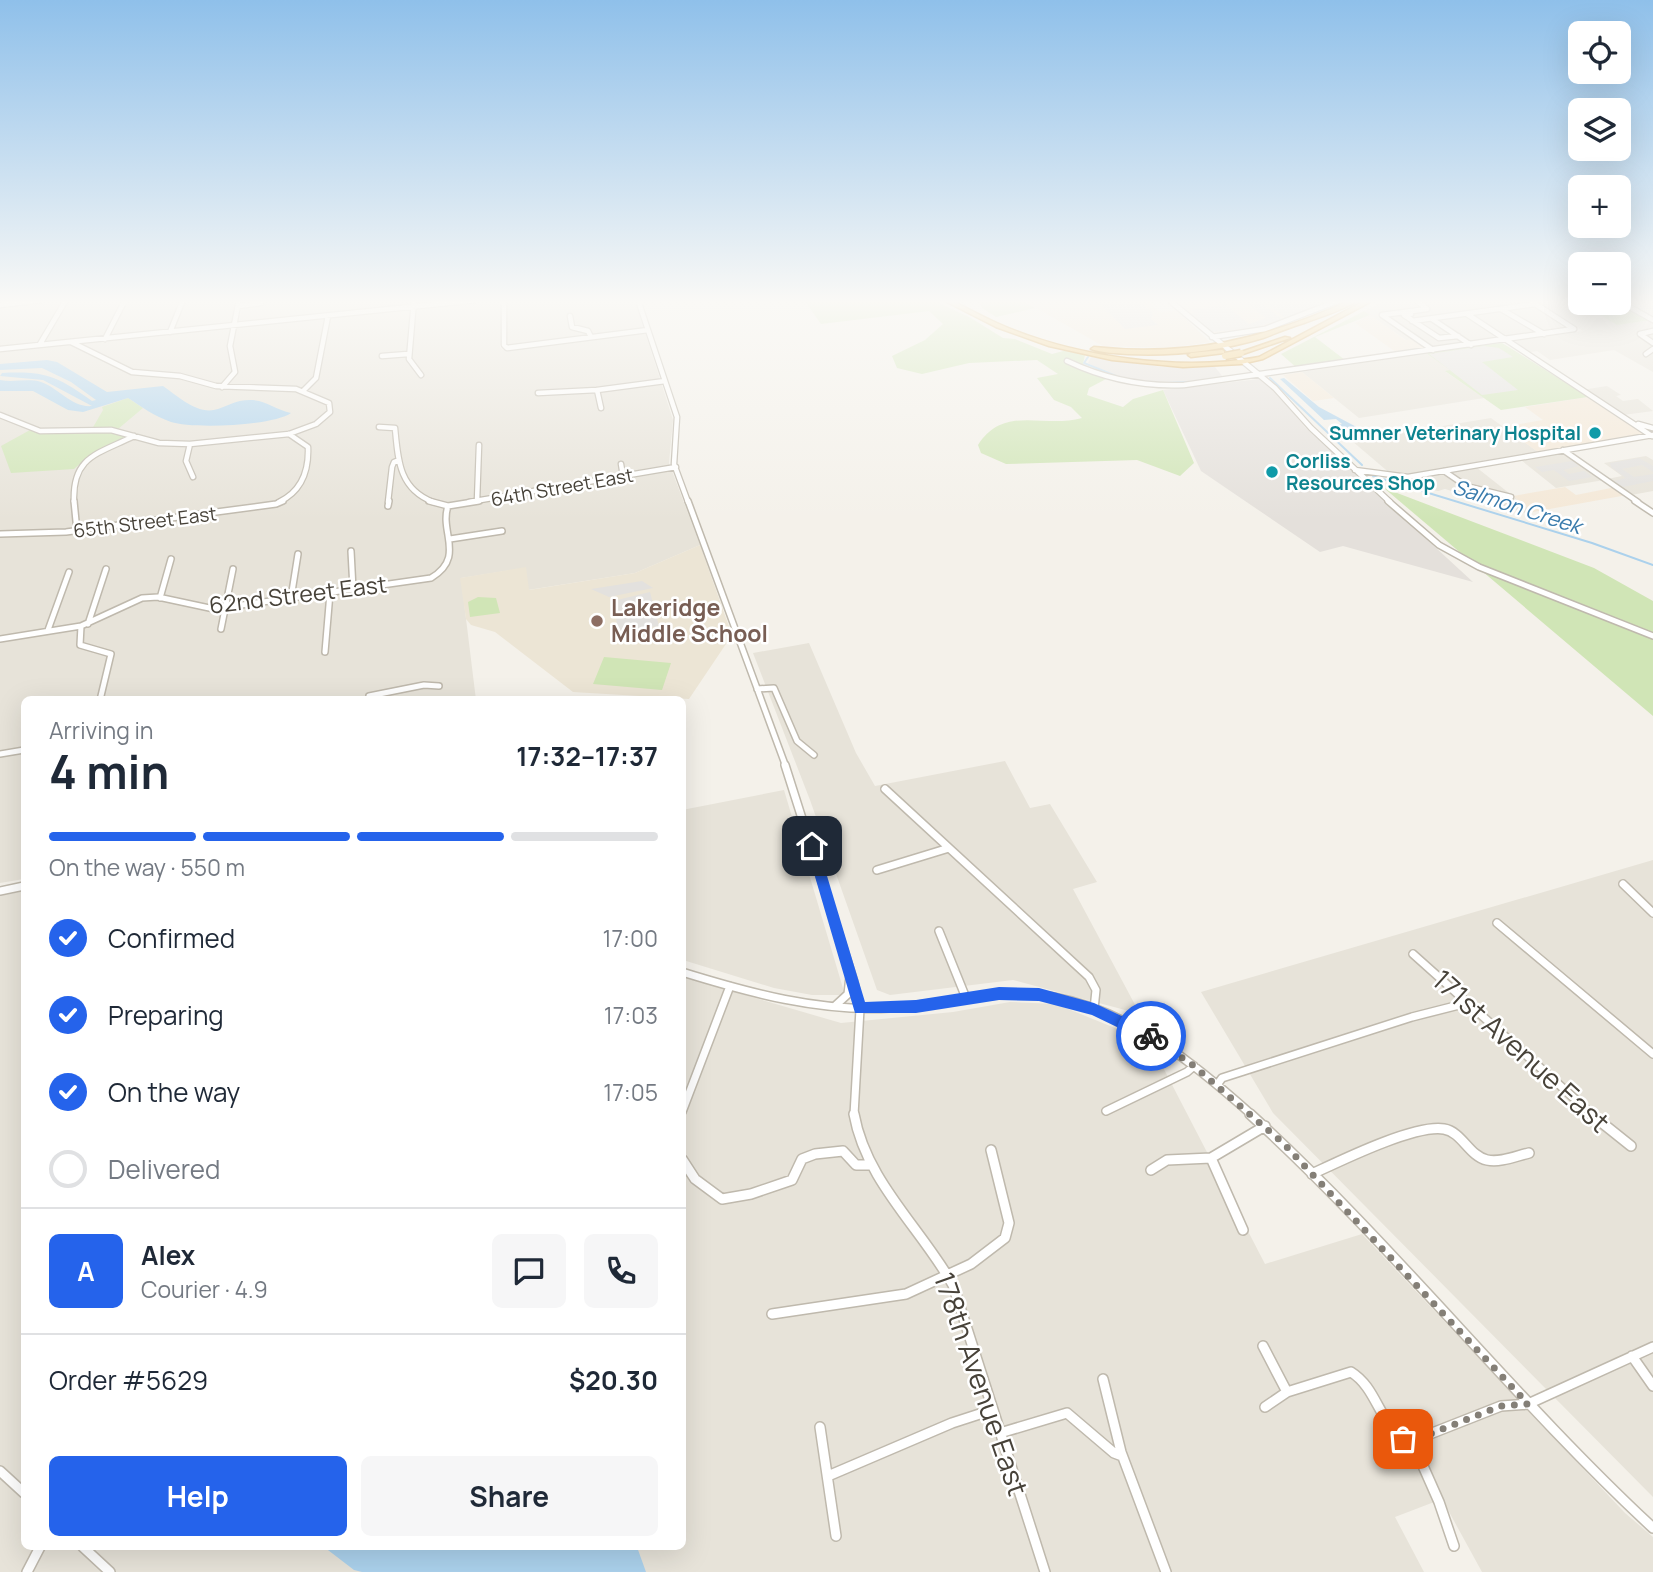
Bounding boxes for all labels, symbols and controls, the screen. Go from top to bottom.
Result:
map controls [1568,21,1631,315]
button: locate [1568,21,1631,84]
button: layers [1568,98,1631,161]
button: + [1568,175,1631,238]
button: − [1568,252,1631,315]
place label: Sumner Veterinary Hospital [1329,420,1581,446]
marker: Sumner Veterinary Hospital [1587,425,1603,441]
place label: Corliss Resources Shop [1286,448,1435,496]
street label: 64th Street East [489,462,635,512]
marker: Corliss Resources Shop [1264,464,1280,480]
water label: Salmon Creek [1449,472,1588,541]
street label: 65th Street East [72,500,218,544]
street label: 62nd Street East [207,567,388,621]
place label: Lakeridge Middle School [611,591,768,649]
marker: Lakeridge Middle School [589,613,605,629]
text: Arriving in [49,714,154,746]
text: 17:32–17:37 [516,738,658,774]
text: 4 min [49,740,169,803]
pin [782,816,842,876]
icon: home [793,827,831,865]
text: On the way · 550 m [49,851,245,883]
icon: check [49,919,87,957]
text: Confirmed [108,920,235,956]
text: 17:00 [603,922,658,954]
street label: 171st Avenue East [1425,960,1618,1140]
icon: check [49,996,87,1034]
text: Preparing [108,997,224,1033]
text: 17:03 [604,999,658,1031]
courier [1116,1001,1186,1071]
icon: bike [1132,1017,1170,1055]
icon: check [49,1073,87,1111]
text: On the way [108,1074,240,1110]
text: 17:05 [603,1076,658,1108]
text: Delivered [108,1151,220,1187]
button: chat [492,1234,566,1308]
button: phone [584,1234,658,1308]
text: Alex [141,1237,195,1273]
text: A [77,1253,95,1289]
street label: 178th Avenue East [926,1267,1038,1500]
text: Courier · 4.9 [141,1273,268,1305]
text: Order #5629 [49,1362,208,1398]
text: $20.30 [569,1362,658,1398]
pin [1373,1409,1433,1469]
icon: bag [1384,1420,1422,1458]
button: Help [49,1456,347,1536]
button: Share [361,1456,658,1536]

